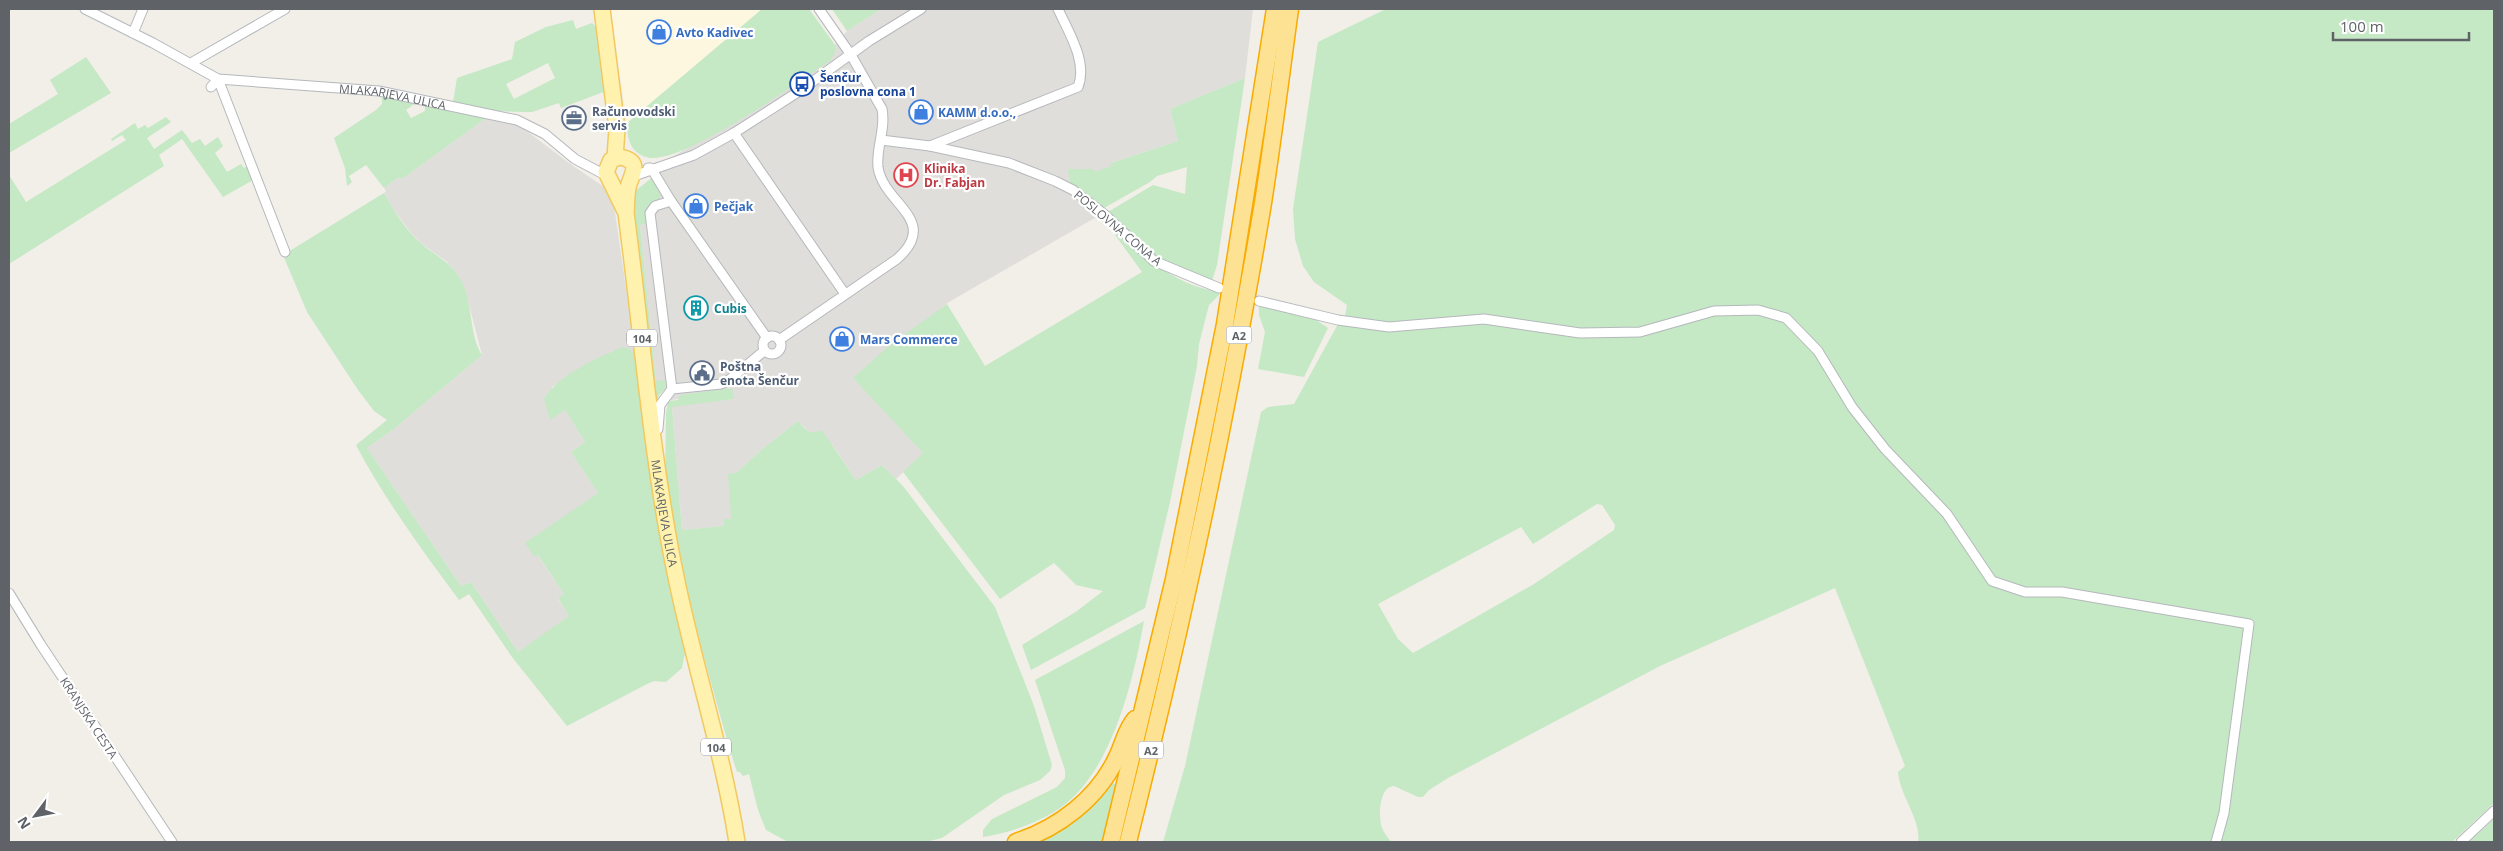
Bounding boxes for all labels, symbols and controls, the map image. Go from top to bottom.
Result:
scale bar [2333,10,2469,42]
text: 100 m [2340,16,2384,36]
shop icon: Avto Kadivec [646,19,672,45]
place label: Avto Kadivec [676,24,753,41]
place label: Šenčur poslovna cona 1 [820,69,916,100]
bus stop icon: Šenčur poslovna cona 1 [789,71,815,97]
street label: MLAKARJEVA ULICA [339,80,448,113]
shop icon: KAMM d.o.o., [908,99,934,125]
place label: Računovodski servis [592,103,675,134]
place label: KAMM d.o.o., [938,104,1016,121]
office icon: Računovodski servis [561,105,587,131]
place label: Klinika Dr. Fabjan [924,160,985,191]
hospital icon: Klinika Dr. Fabjan [893,162,919,188]
street label: POSLOVNA CONA A [1070,186,1166,270]
shop icon: Pečjak [683,193,709,219]
place label: Pečjak [714,198,754,215]
building icon: Cubis [683,295,709,321]
place label: Cubis [714,300,747,317]
shop icon: Mars Commerce [829,326,855,352]
road number: A2 [1226,326,1252,344]
road number: 104 [627,329,657,346]
place label: Mars Commerce [860,331,958,348]
place label: Poštna enota Šenčur [720,358,800,389]
public building icon: Poštna enota Šenčur [689,360,715,386]
street label: MLAKARJEVA ULICA [648,458,682,568]
street label: KRANJSKA CESTA [56,674,122,762]
road number: 104 [701,739,731,756]
road number: A2 [1138,742,1164,758]
north arrow [10,791,60,841]
text: N [12,813,35,833]

